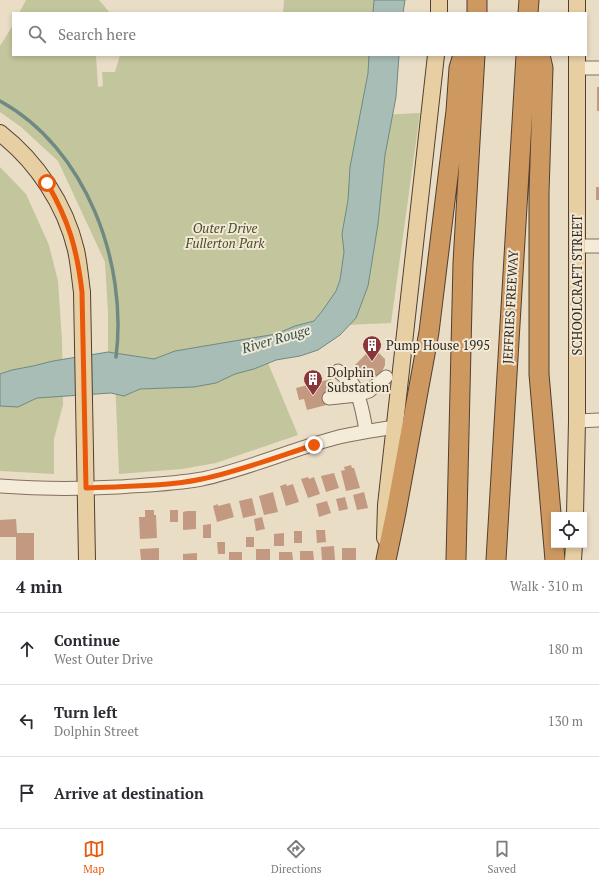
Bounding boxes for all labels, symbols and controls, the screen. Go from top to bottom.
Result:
search box [12,12,587,56]
icon: search [26,23,48,45]
text: Search here [58,24,136,44]
route start [38,174,56,192]
street label: SCHOOLCRAFT STREET [568,214,586,356]
park label: Outer Drive Fullerton Park [184,219,265,252]
street label: JEFFRIES FREEWAY [498,249,522,365]
water label: River Rouge [238,320,313,358]
building icon: Pump House 1995 [361,334,383,362]
place label: Pump House 1995 [386,336,490,354]
place label: Dolphin Substation [327,363,389,396]
building icon: Dolphin Substation [302,368,324,396]
route end [305,436,323,454]
map controls [551,512,587,548]
button: locate [551,512,587,548]
text: 4 min [16,575,63,598]
text: Walk · 310 m [510,577,583,595]
text: Continue [54,630,120,650]
icon: ahead [16,638,38,660]
text: 180 m [548,640,583,658]
text: West Outer Drive [54,650,153,668]
text: Turn left [54,702,118,722]
icon: left [16,710,38,732]
text: 130 m [548,712,583,730]
text: Dolphin Street [54,722,139,740]
icon: arrive [16,782,38,804]
text: Arrive at destination [54,783,204,803]
tab: Map [83,838,105,876]
tab: Directions [271,838,322,876]
tab: Saved [488,838,516,876]

